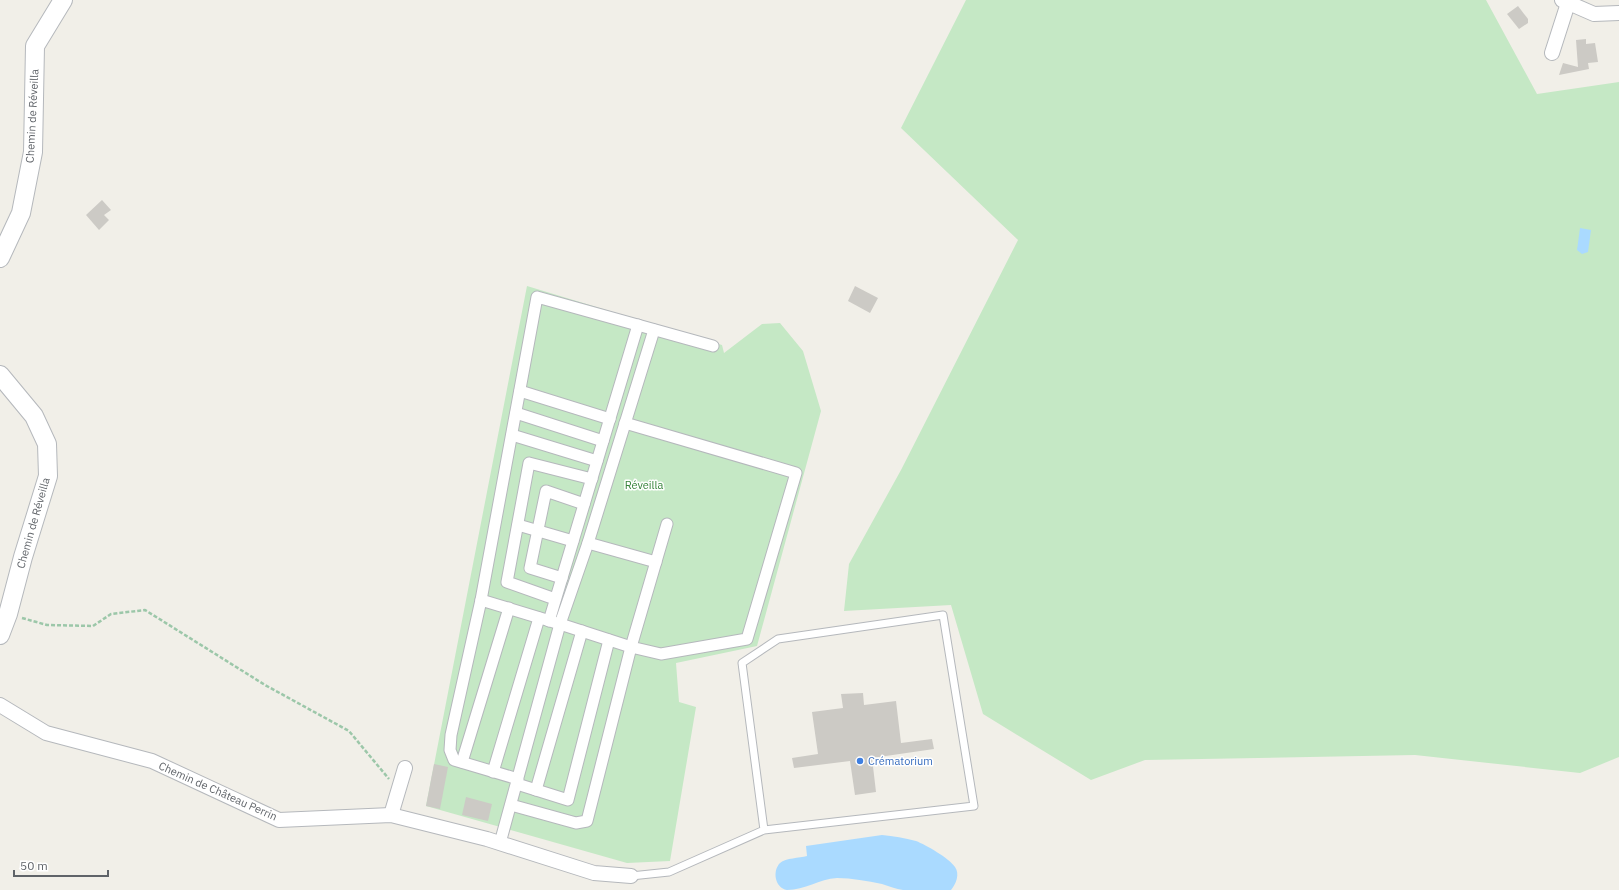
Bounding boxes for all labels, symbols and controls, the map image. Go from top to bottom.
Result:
street label: Chemin de Réveilla [23,69,41,163]
street label: Chemin de Réveilla [13,476,53,570]
park label: Réveilla [625,478,663,492]
place label: Crématorium [868,754,933,768]
marker: Crématorium [855,756,865,766]
street label: Chemin de Château Perrin [156,758,280,824]
scale bar [14,852,108,878]
text: 50 m [20,858,48,873]

